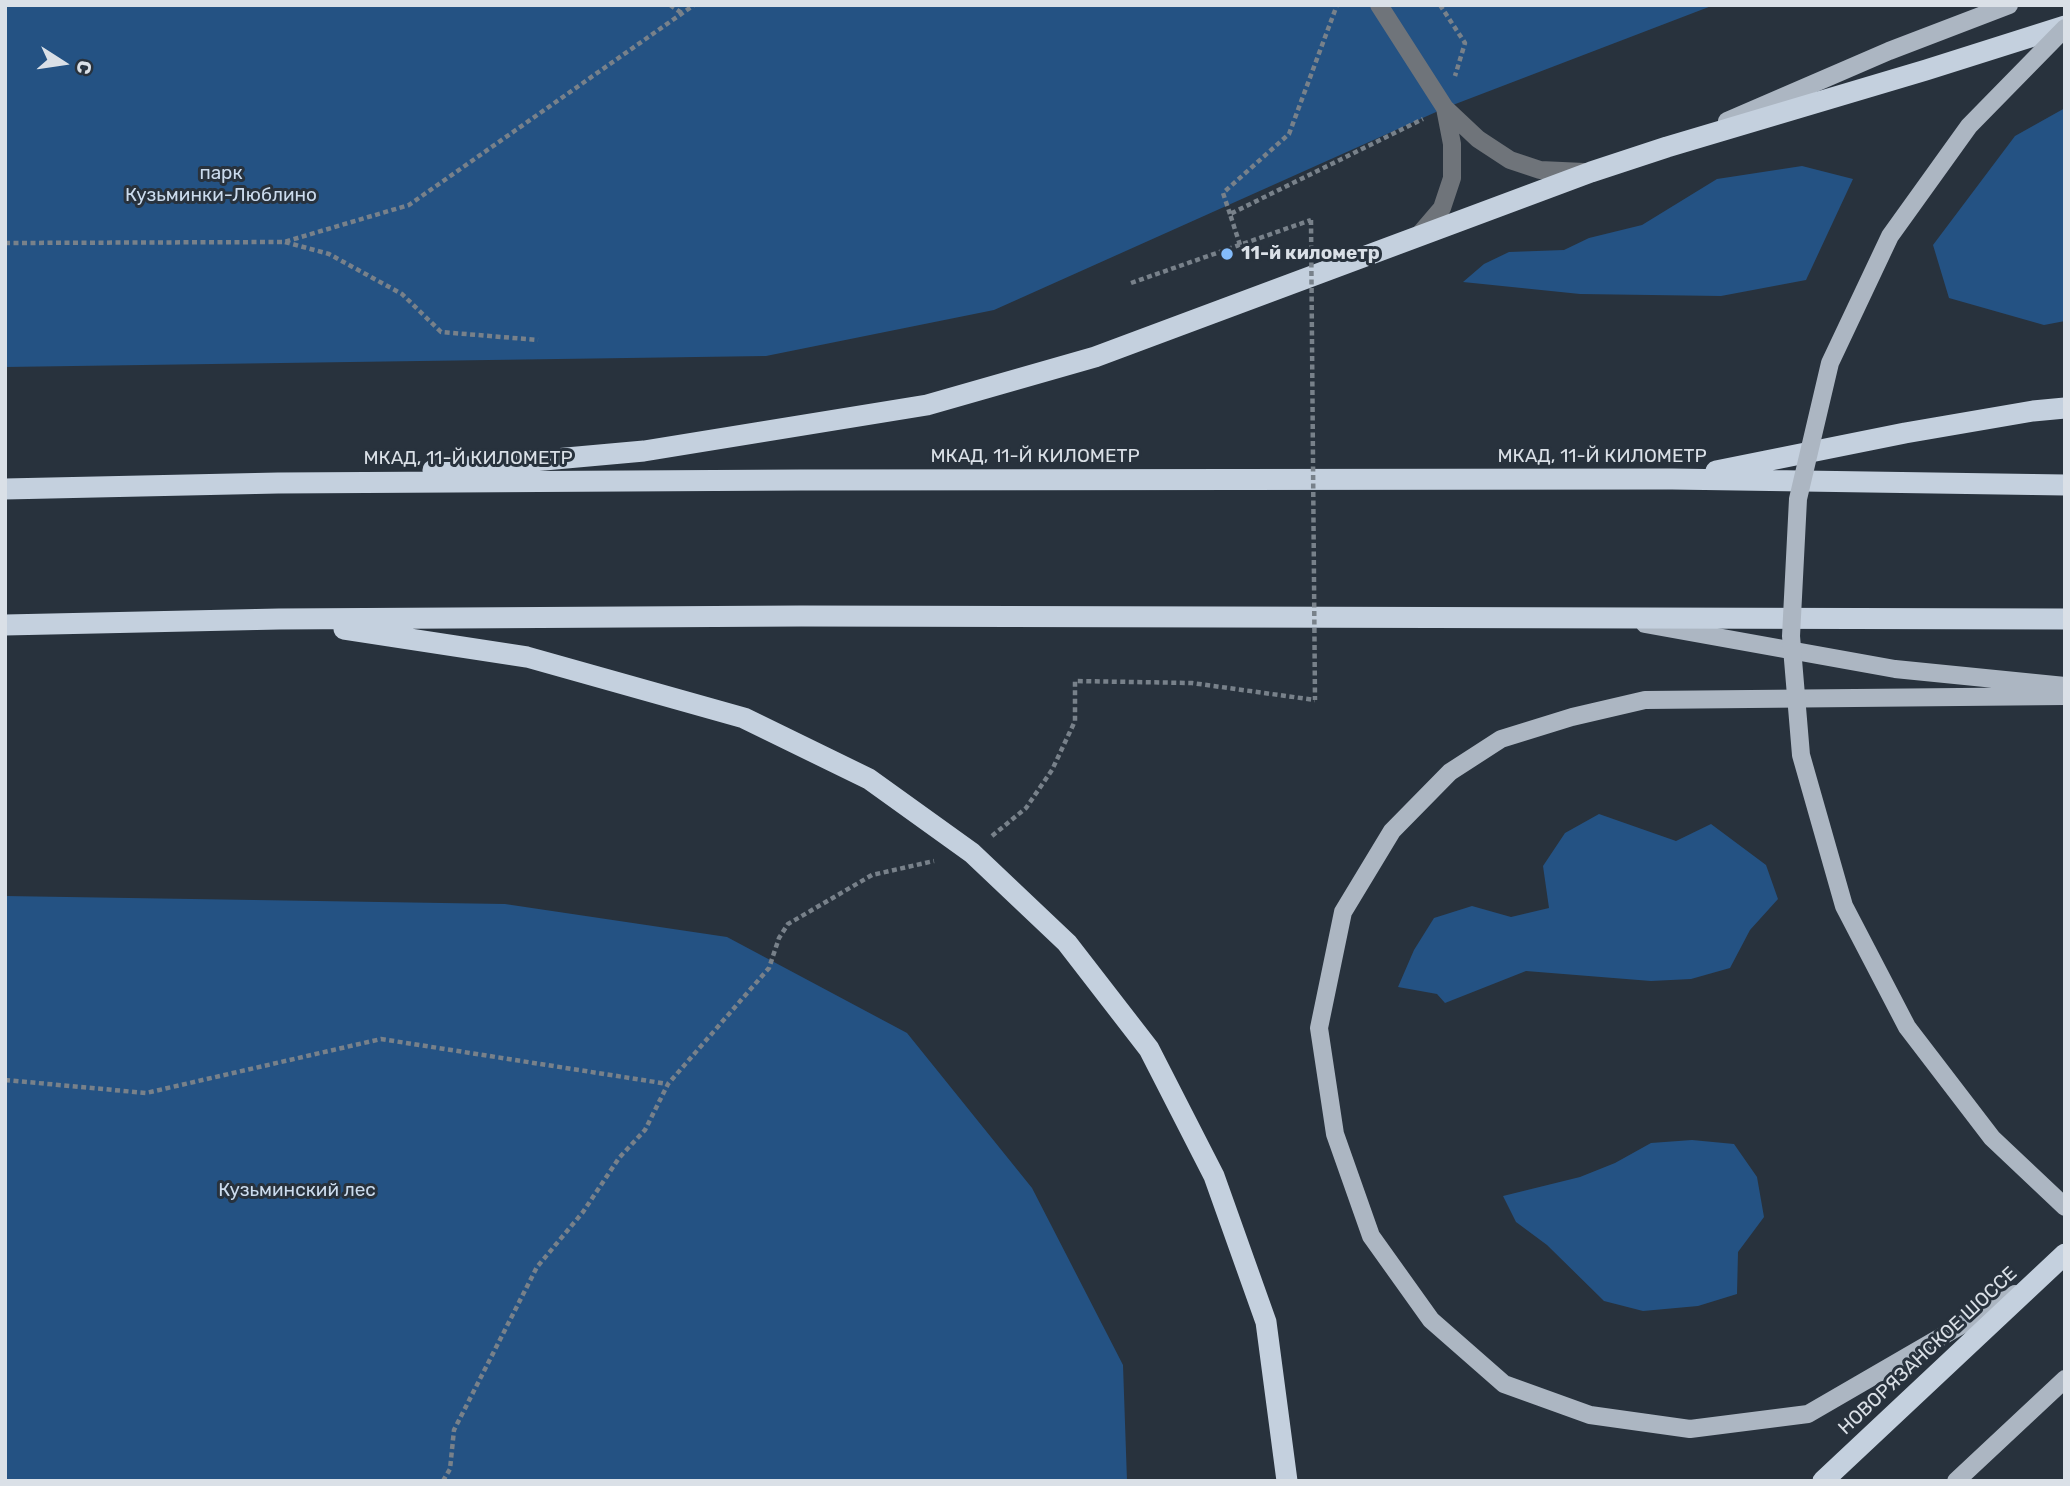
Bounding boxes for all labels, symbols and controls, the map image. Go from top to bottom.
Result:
north arrow [28,28,98,98]
text: С [71,59,97,76]
park label: парк Кузьминки-Люблино [125,163,317,207]
place label: 11-й километр [1241,243,1380,265]
marker: 11-й километр [1219,246,1235,262]
street label: МКАД, 11-Й КИЛОМЕТР [930,446,1140,468]
street label: МКАД, 11-Й КИЛОМЕТР [1497,446,1707,468]
street label: МКАД, 11-Й КИЛОМЕТР [363,448,573,470]
park label: Кузьминский лес [218,1180,376,1202]
street label: НОВОРЯЗАНСКОЕ ШОССЕ [1834,1262,2022,1440]

